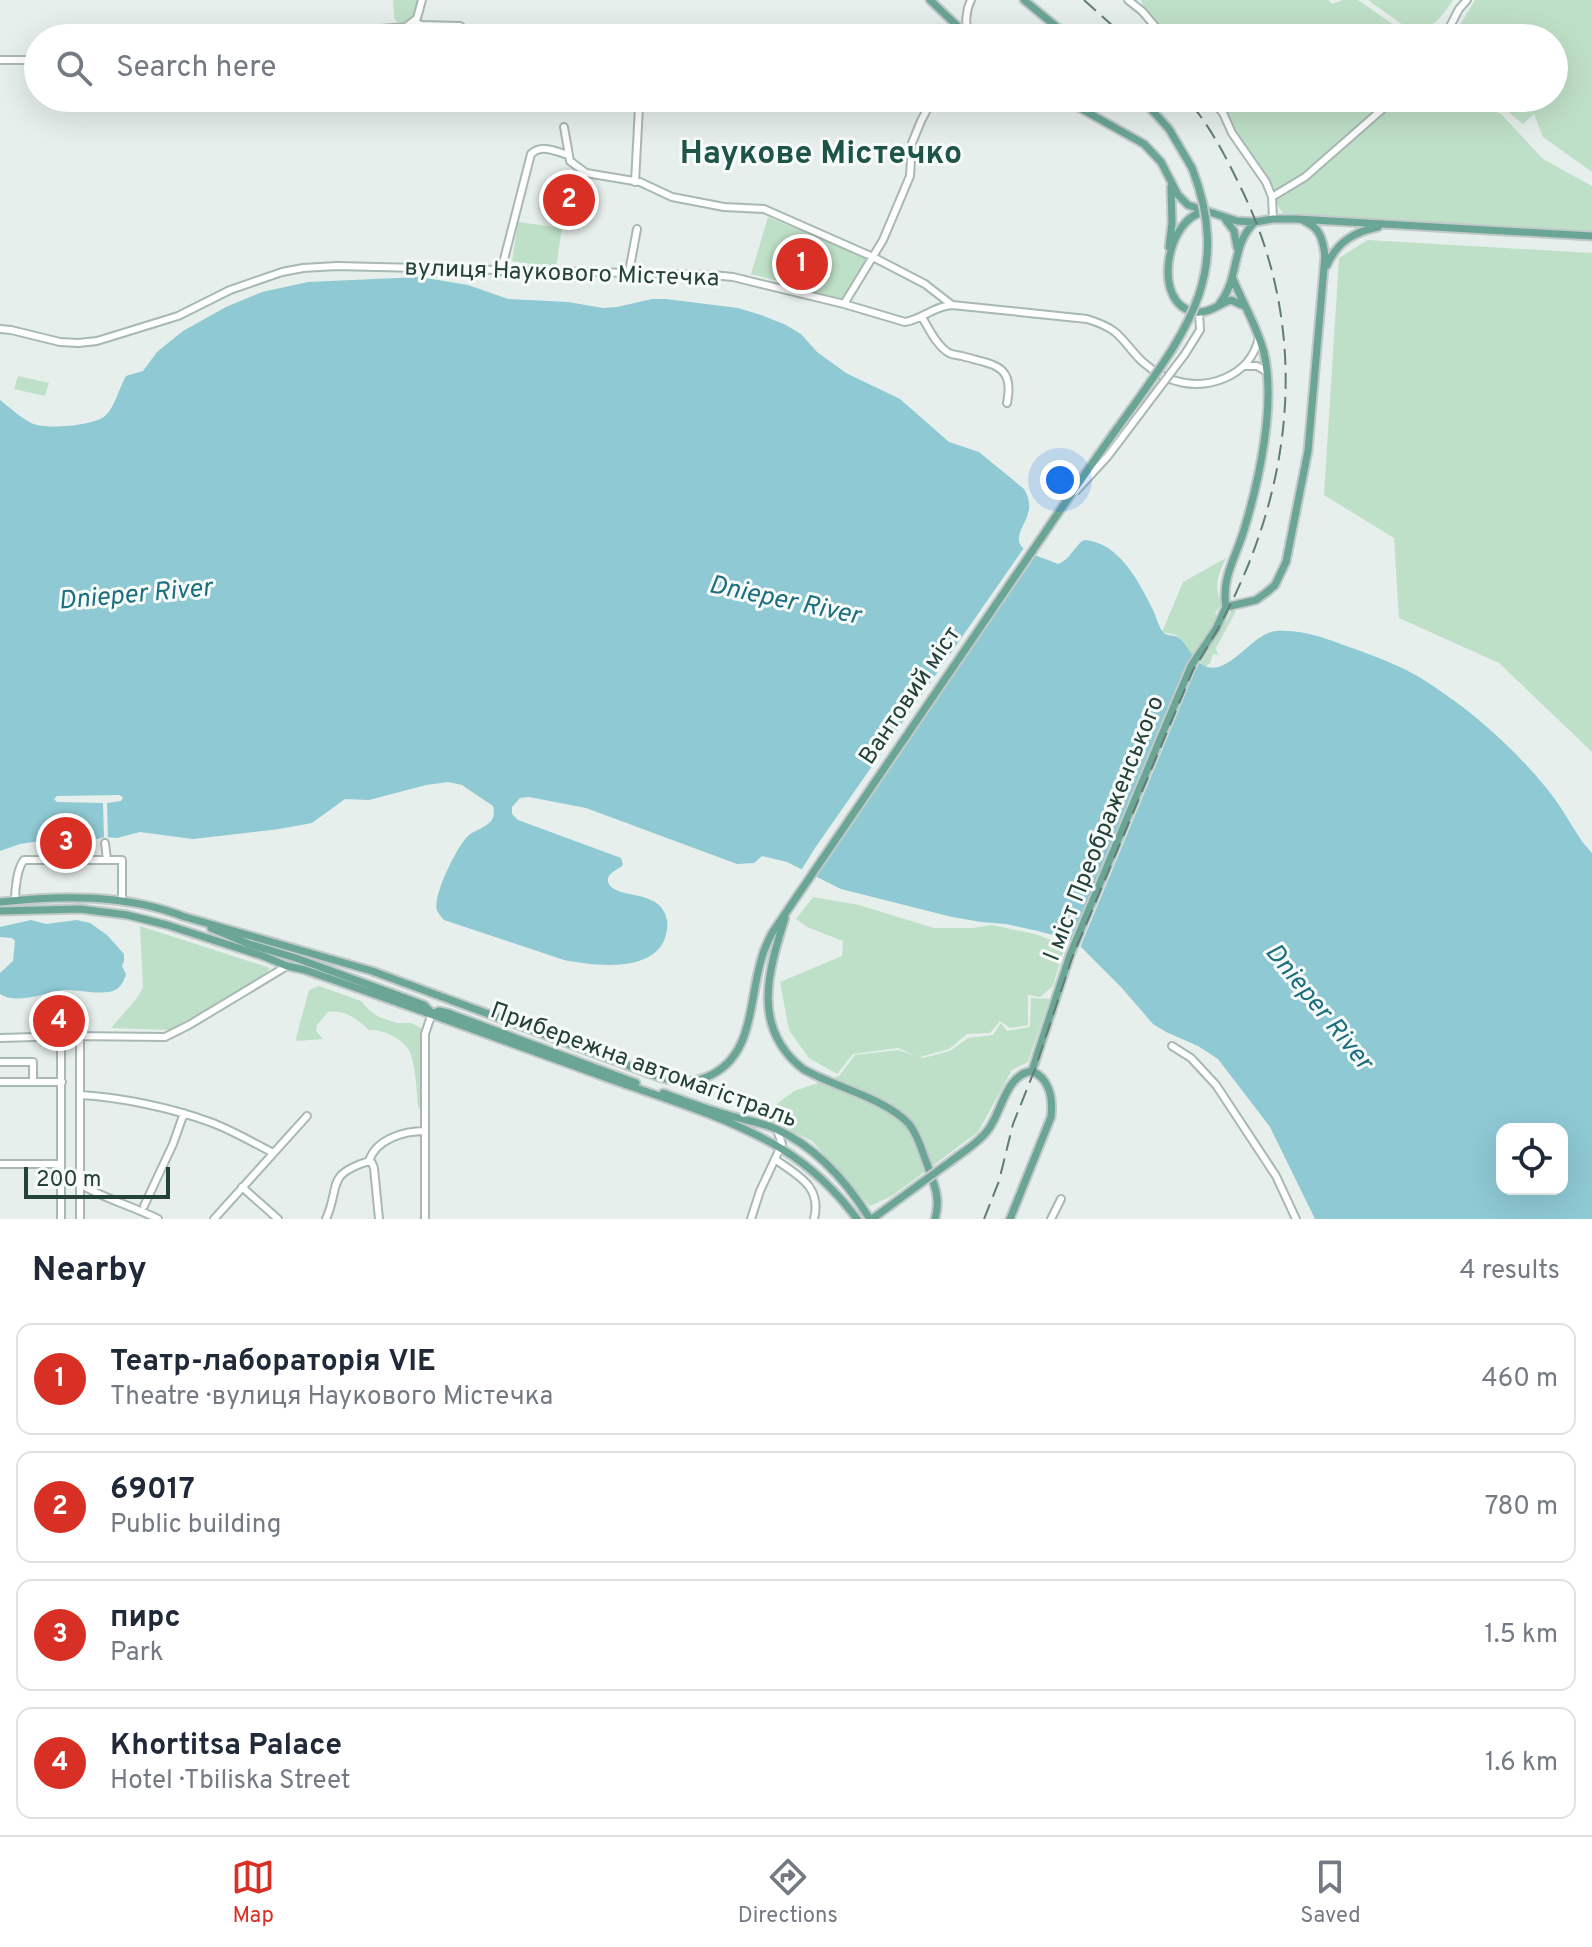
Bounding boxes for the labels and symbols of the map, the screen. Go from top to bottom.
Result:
district label: Наукове Містечко [680,135,962,175]
pin: 2 [543,170,595,230]
pin: 1 [776,234,828,294]
street label: вулиця Наукового Містечка [404,254,720,294]
your location [1040,460,1080,500]
water label: Dnieper River [706,569,865,634]
water label: Dnieper River [57,572,215,619]
street label: Вантовий міст [853,621,968,771]
street label: I міст Преображенського [1038,692,1172,966]
pin: 3 [40,813,92,873]
water label: Dnieper River [1257,937,1381,1079]
pin: 4 [33,991,85,1051]
street label: Прибережна автомагістраль [486,996,801,1135]
scale bar [24,1163,170,1199]

